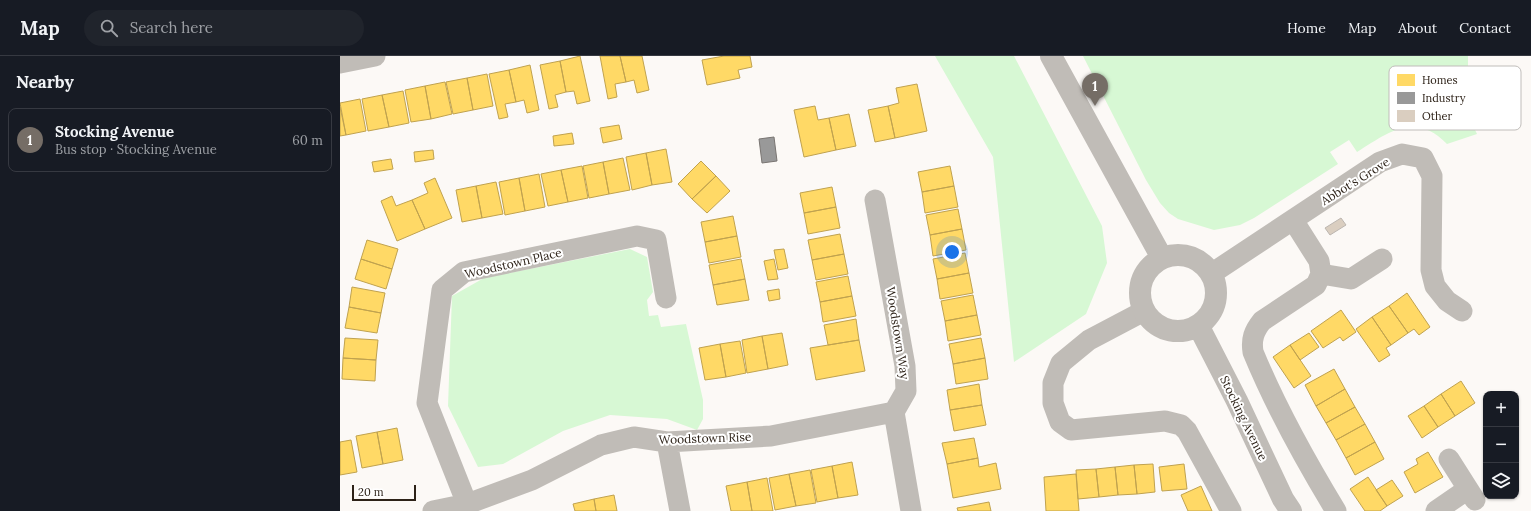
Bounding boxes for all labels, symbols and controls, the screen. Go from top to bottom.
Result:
search box [84,10,364,46]
text: Map [20,16,60,40]
icon: search [98,17,120,39]
text: Search here [130,18,213,37]
text: Home [1287,19,1326,37]
text: Map [1348,19,1376,37]
text: About [1398,19,1437,37]
text: Contact [1459,19,1511,37]
legend [1389,66,1521,130]
text: Nearby [16,71,74,93]
pin: 1 [1082,73,1108,106]
text: Homes [1422,73,1458,87]
text: Industry [1422,91,1466,105]
text: Other [1422,109,1453,123]
text: Stocking Avenue [55,122,174,141]
text: 1 [27,132,33,149]
text: 60 m [292,132,323,149]
text: Bus stop · Stocking Avenue [55,141,217,158]
street label: Abbot's Grove [1317,154,1392,209]
your location [942,242,962,262]
street label: Woodstown Place [463,244,564,281]
street label: Woodstown Way [883,286,913,381]
street label: Stocking Avenue [1217,373,1271,463]
map controls [1483,391,1519,499]
button: + [1483,391,1519,427]
button: − [1483,427,1519,463]
street label: Woodstown Rise [658,429,752,447]
button: layers [1483,463,1519,499]
scale bar [352,483,416,502]
text: 20 m [358,485,383,499]

